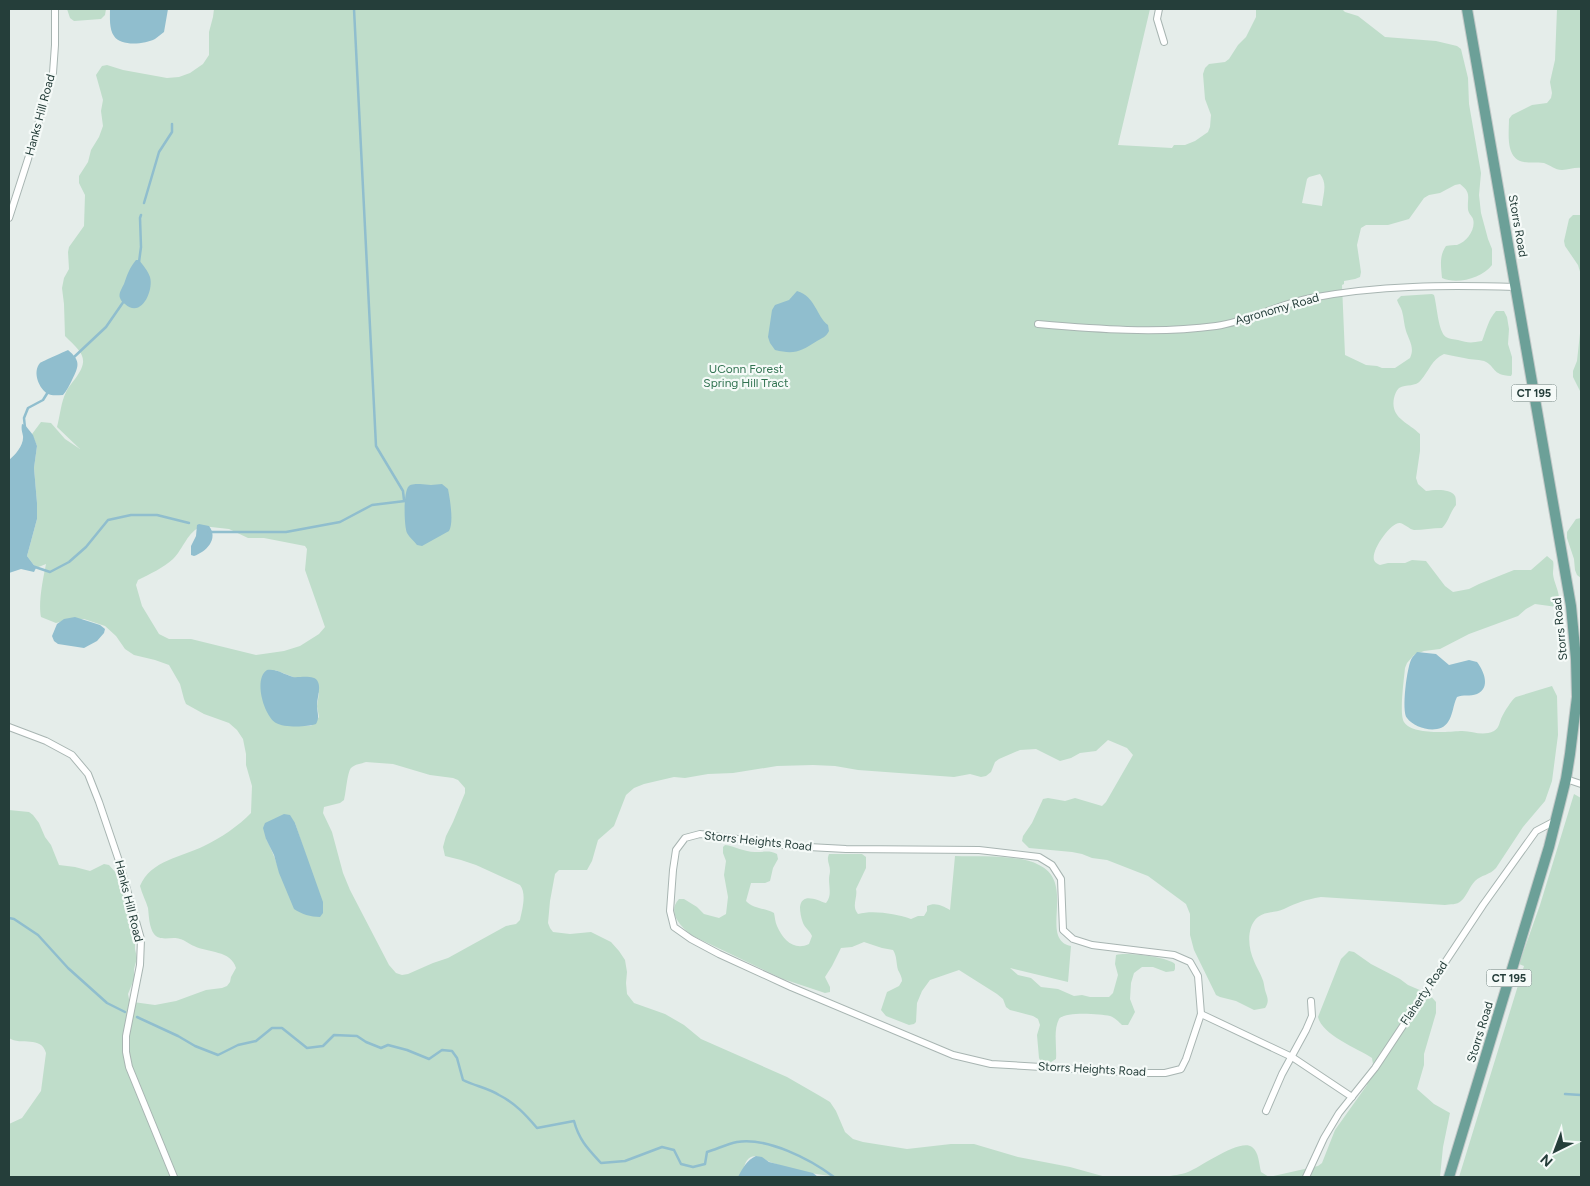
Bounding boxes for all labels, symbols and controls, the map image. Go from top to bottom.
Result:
street label: Hanks Hill Road [22,73,58,157]
street label: Storrs Road [1506,194,1530,258]
street label: Agronomy Road [1233,290,1321,328]
park label: UConn Forest Spring Hill Tract [703,362,789,390]
road number: CT 195 [1512,384,1556,402]
street label: Storrs Road [1550,597,1570,661]
street label: Storrs Heights Road [703,828,813,854]
street label: Hanks Hill Road [112,859,146,943]
street label: Flaherty Road [1397,958,1451,1028]
road number: CT 195 [1486,970,1532,986]
street label: Storrs Road [1464,1000,1496,1064]
street label: Storrs Heights Road [1038,1059,1146,1079]
north arrow [1530,1126,1580,1176]
text: N [1537,1150,1556,1170]

